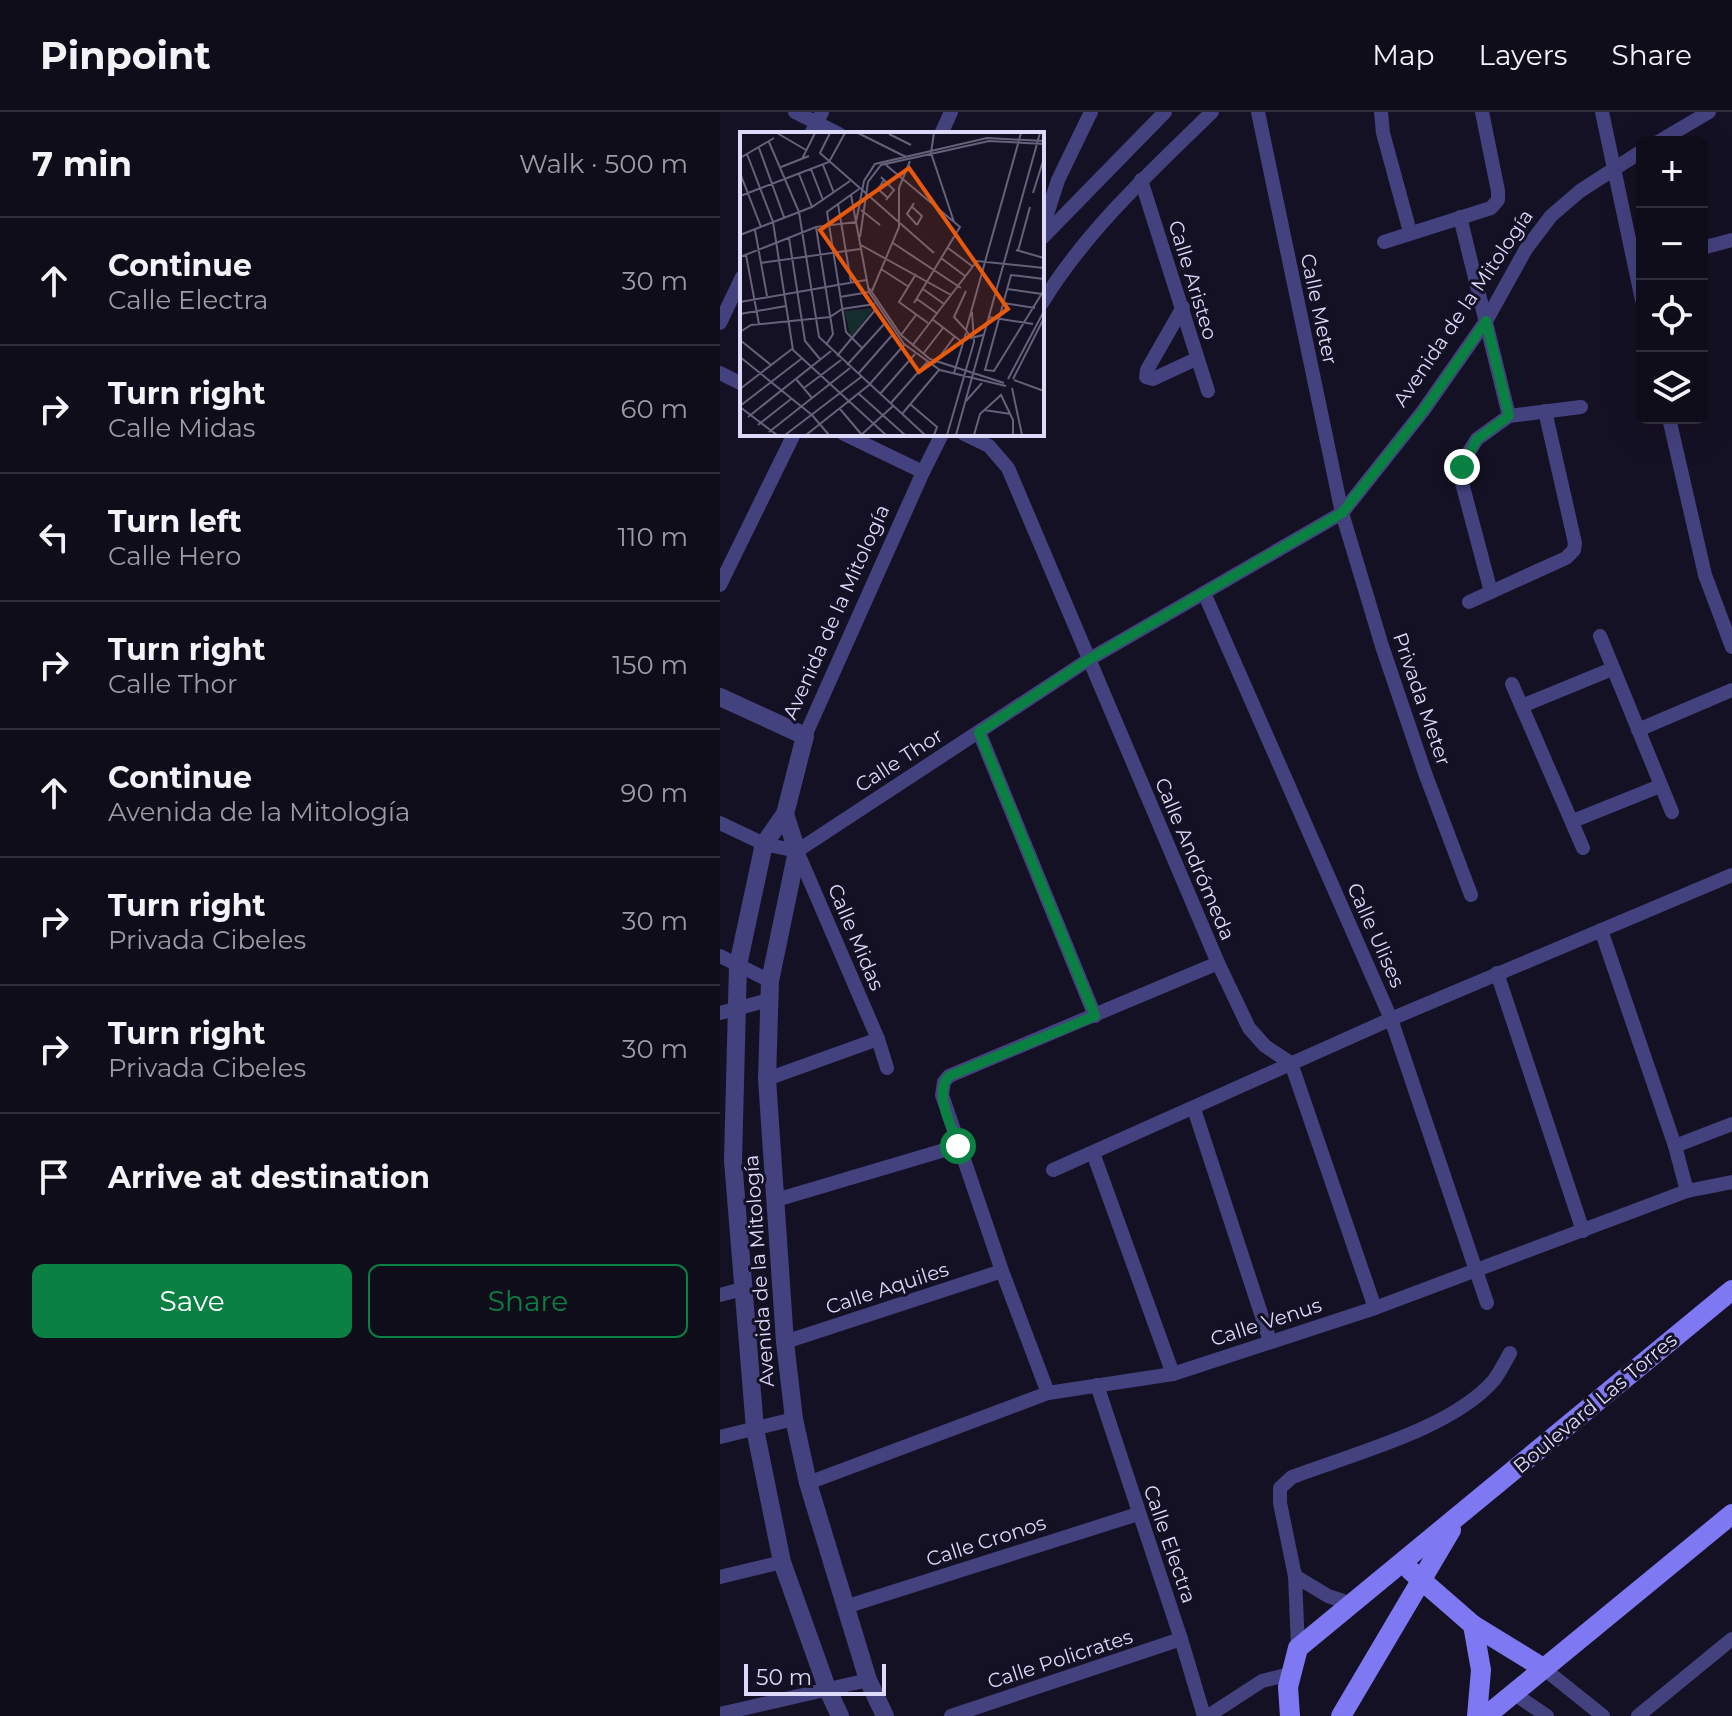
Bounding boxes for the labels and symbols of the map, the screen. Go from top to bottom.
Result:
inset map [740,132,1044,436]
street label: Avenida de la Mitología [1388,205,1538,411]
street label: Calle Aristeo [1163,217,1223,343]
street label: Calle Meter [1296,251,1342,367]
route end [1444,449,1480,485]
street label: Avenida de la Mitología [778,501,894,723]
street label: Privada Meter [1388,629,1456,769]
street label: Calle Thor [851,723,947,797]
street label: Calle Andrómeda [1150,774,1240,944]
street label: Calle Ulises [1342,879,1410,991]
street label: Calle Midas [823,880,889,994]
route start [940,1128,976,1164]
street label: Avenida de la Mitología [739,1154,779,1388]
street label: Calle Aquiles [823,1257,952,1319]
street label: Calle Venus [1207,1293,1325,1351]
street label: Boulevard Las Torres [1508,1327,1682,1478]
street label: Calle Electra [1139,1482,1201,1606]
street label: Calle Cronos [923,1510,1049,1572]
street label: Calle Policrates [984,1624,1136,1694]
scale bar [744,1660,886,1696]

